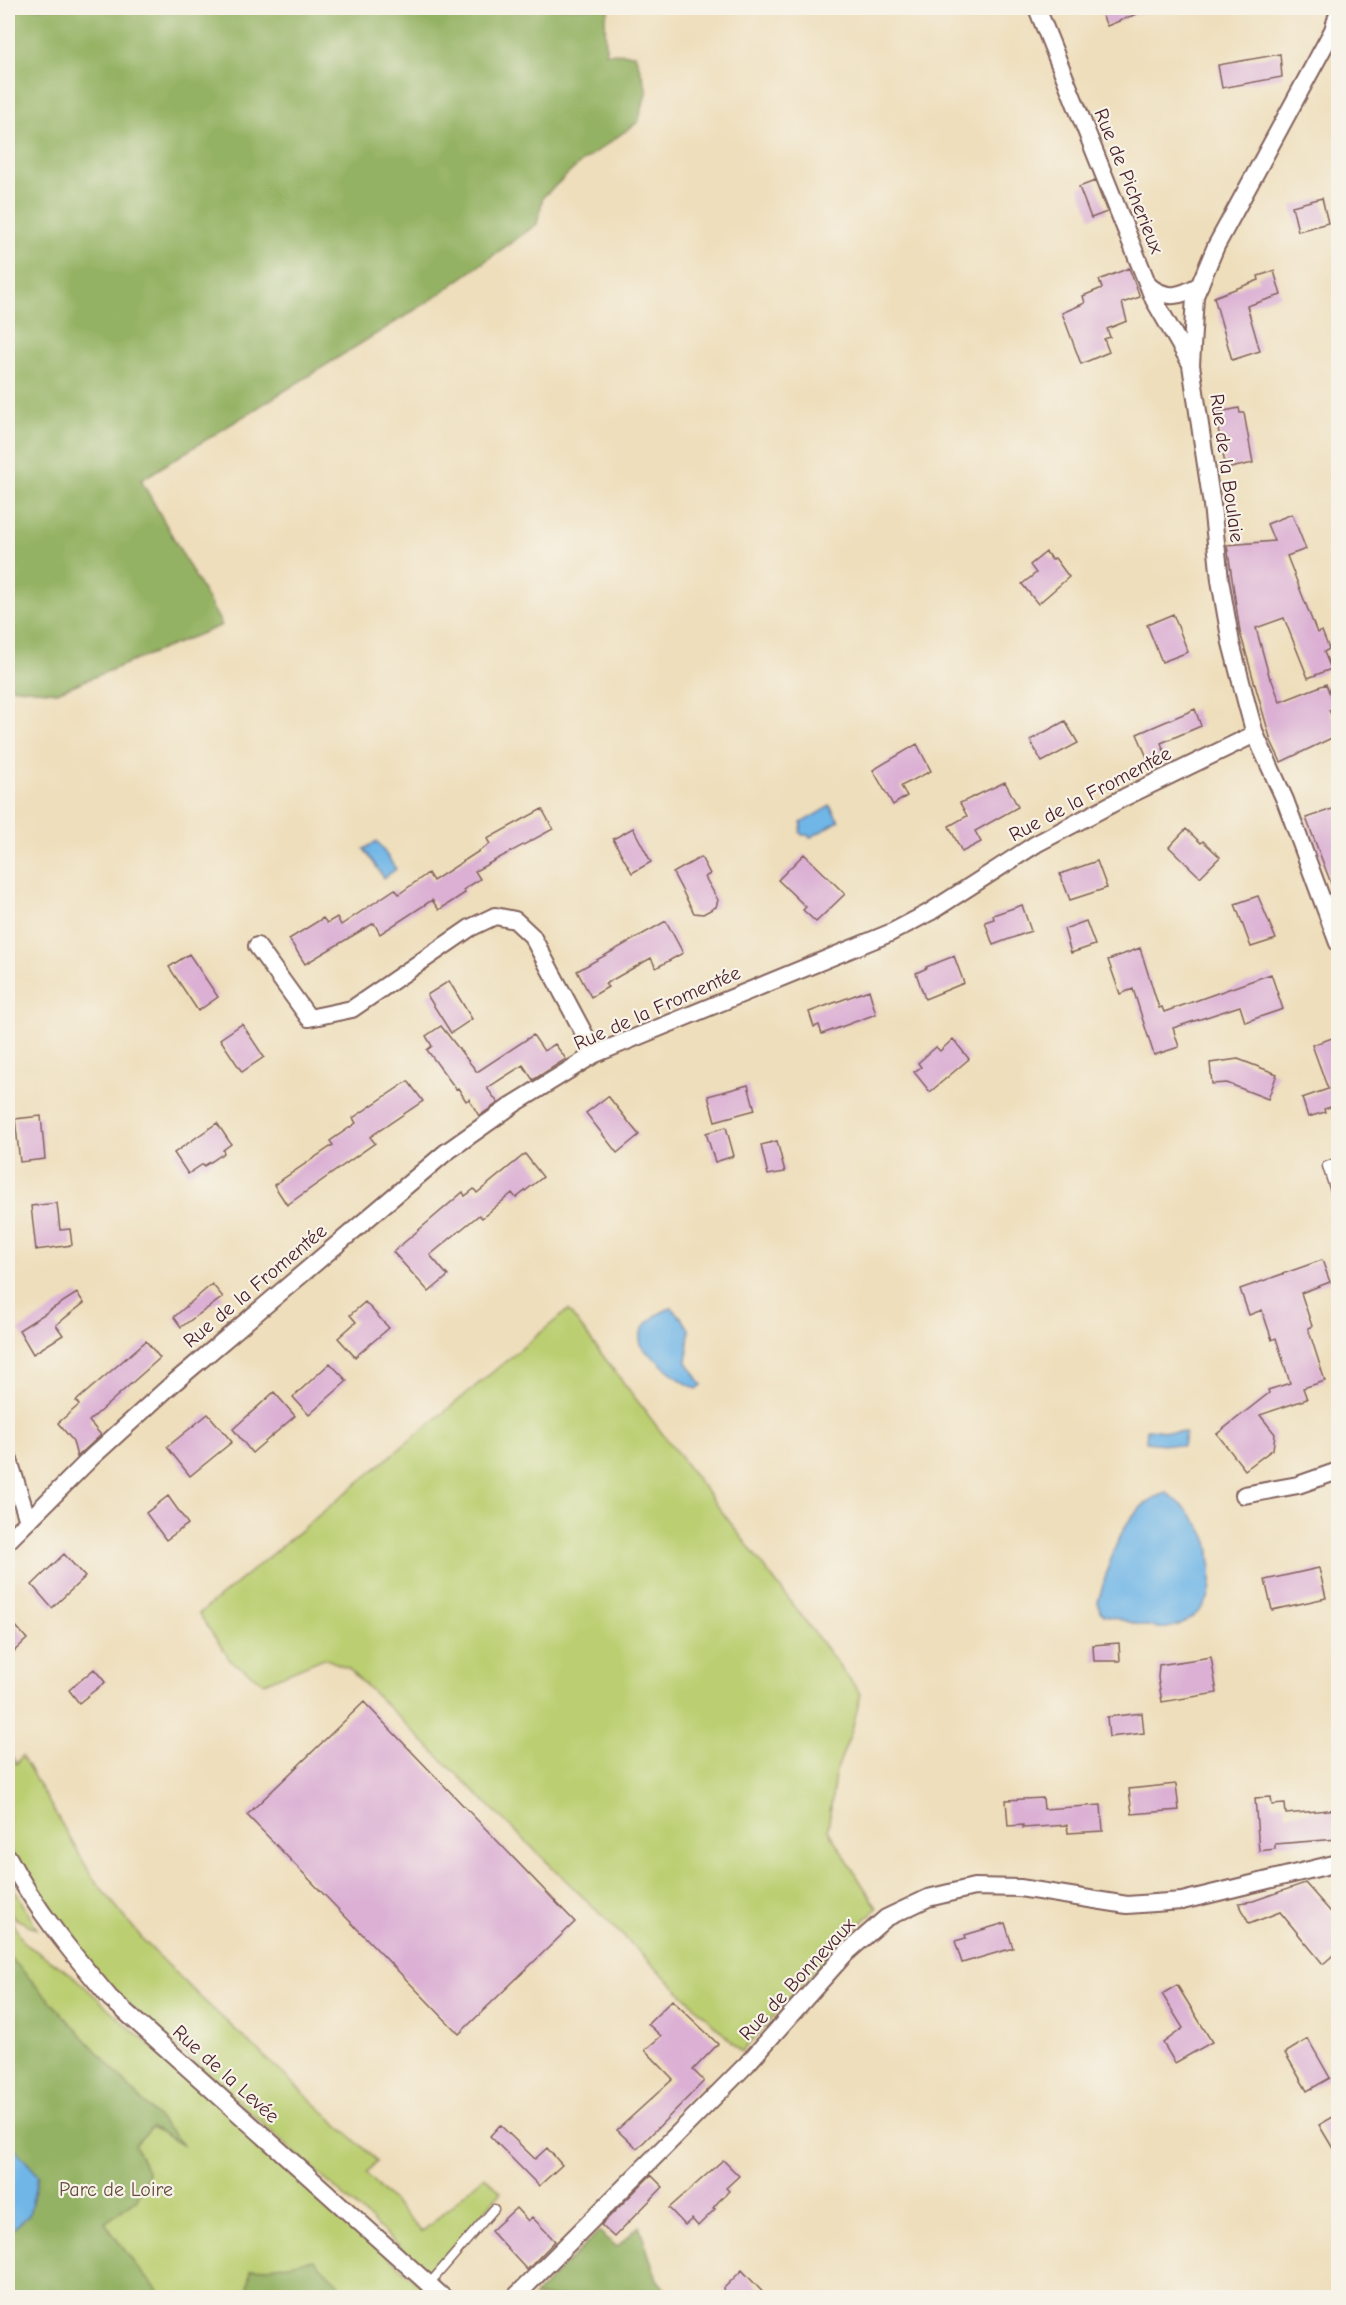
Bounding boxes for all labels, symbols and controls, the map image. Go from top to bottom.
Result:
street label: Rue de Picherieux [1089,105,1169,257]
street label: Rue de la Boulaie [1205,392,1249,544]
street label: Rue de la Fromentée [1005,742,1175,846]
street label: Rue de la Fromentée [570,961,744,1055]
street label: Rue de la Fromentée [179,1219,331,1353]
street label: Rue de Bonnevaux [734,1913,860,2045]
street label: Rue de la Levée [168,2020,284,2128]
park label: Parc de Loire [59,2178,173,2201]

